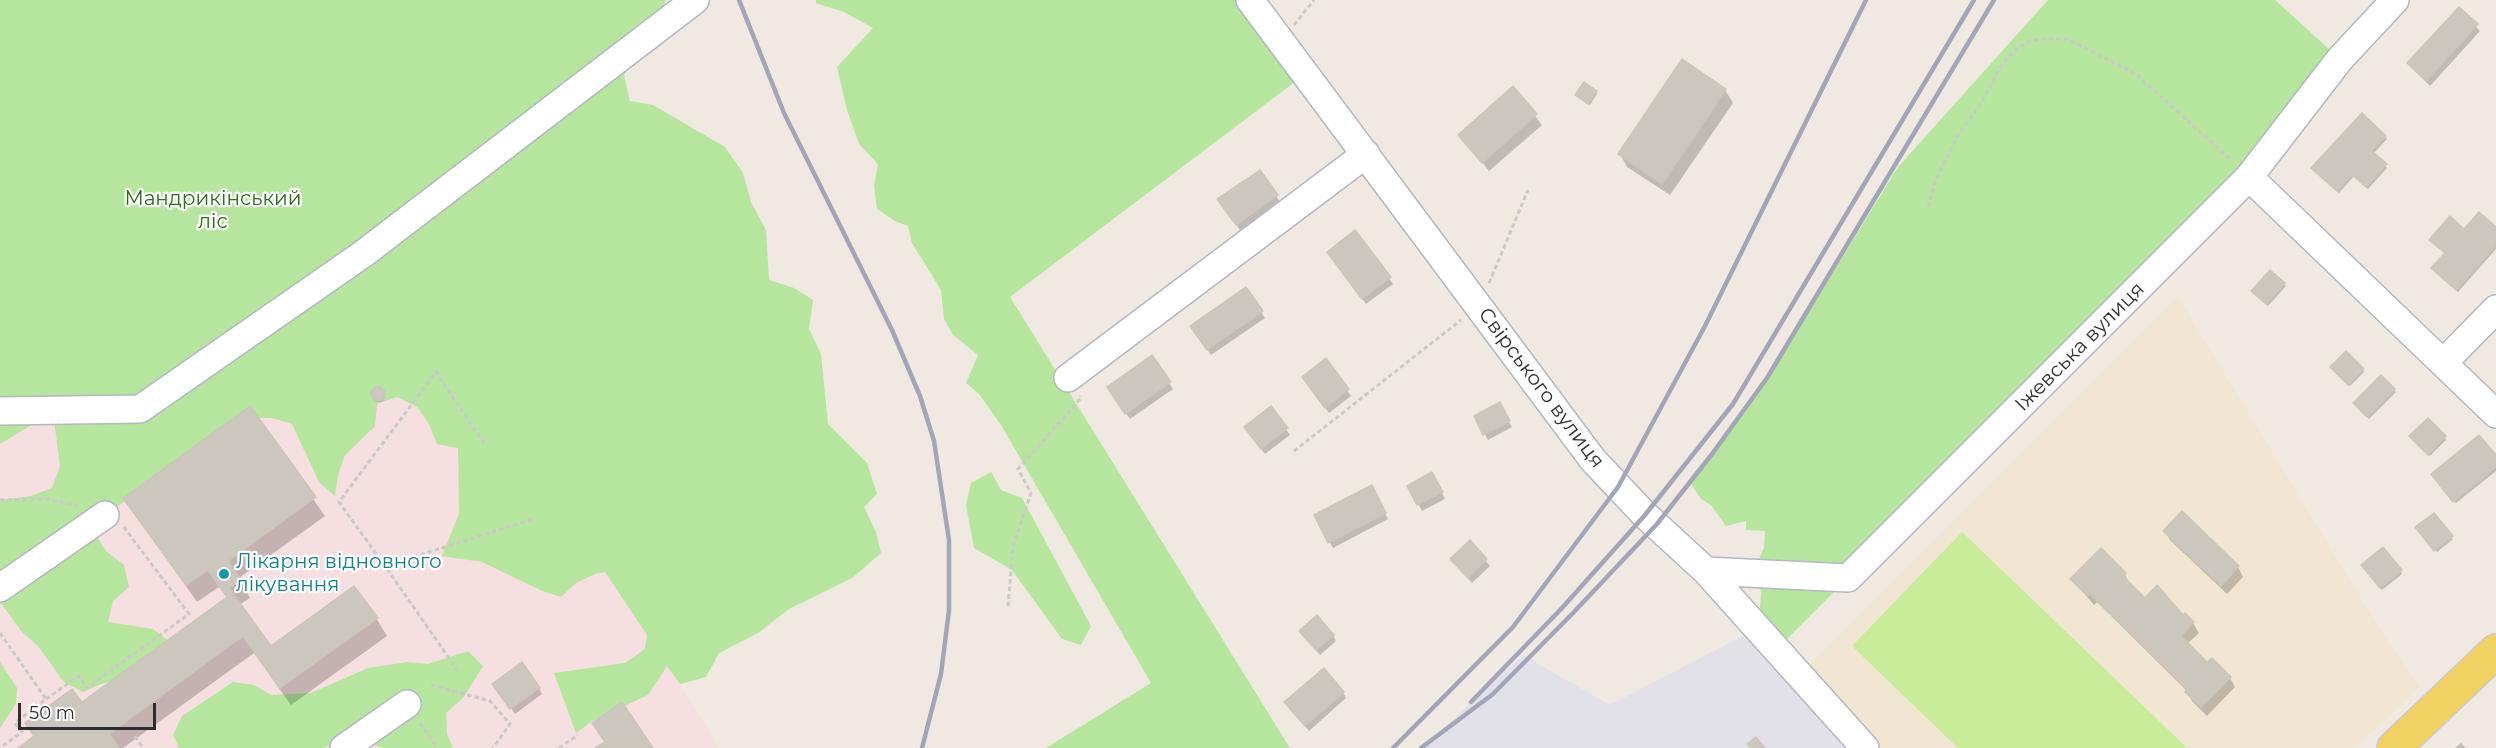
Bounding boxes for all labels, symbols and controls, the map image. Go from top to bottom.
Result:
park label: Мандрикінський ліс [124,187,302,234]
street label: Іжевська вулиця [2010,277,2150,417]
street label: Свірського вулиця [1473,303,1609,473]
place label: Лікарня відновного лікування [236,550,442,597]
marker: Лікарня відновного лікування [217,567,231,581]
scale bar [21,691,159,729]
text: 50 m [29,702,75,724]

